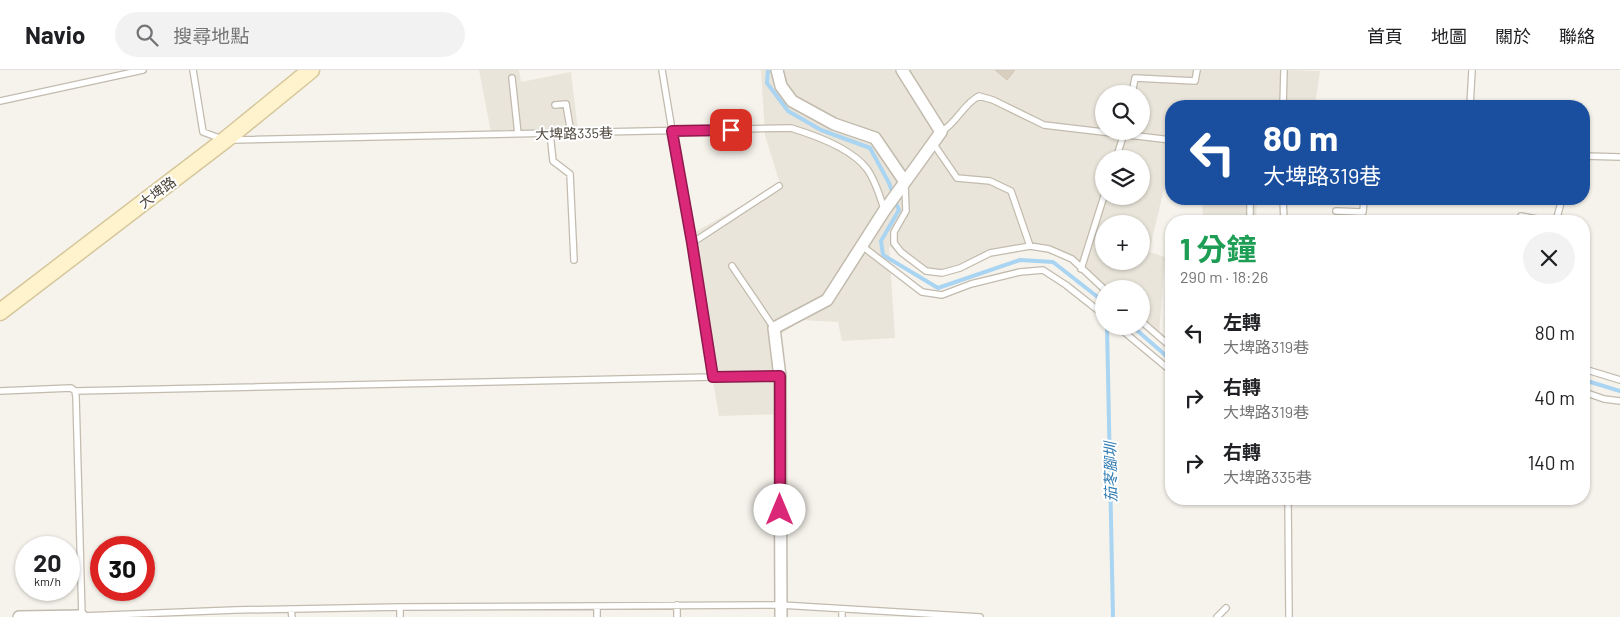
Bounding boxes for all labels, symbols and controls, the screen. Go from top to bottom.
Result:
search box [115,12,465,57]
text: Navio [25,20,85,49]
icon: search [133,21,161,49]
text: 搜尋地點 [173,24,249,47]
text: 首頁 [1367,25,1403,47]
text: 地圖 [1431,25,1467,47]
text: 關於 [1495,25,1531,47]
text: 聯絡 [1559,25,1595,47]
map controls [1095,85,1150,335]
button: search [1095,85,1150,140]
pin [710,109,752,151]
icon: arrive [717,116,745,144]
text: 80 m [1263,116,1338,158]
icon: left [1180,120,1245,185]
street label: 大埤路335巷 [535,124,613,142]
button: layers [1095,150,1150,205]
text: 大埤路319巷 [1263,162,1381,188]
street label: 大埤路 [135,173,179,211]
button: + [1095,215,1150,270]
text: 1 分鐘 [1180,230,1257,266]
button: close [1523,232,1575,284]
text: 290 m · 18:26 [1180,267,1268,286]
button: − [1095,280,1150,335]
text: 左轉 [1223,310,1261,333]
icon: left [1180,319,1208,347]
text: 80 m [1535,321,1575,344]
text: 大埤路319巷 [1223,337,1309,356]
text: 右轉 [1223,375,1261,398]
icon: right [1180,384,1208,412]
text: 40 m [1534,386,1575,409]
text: 大埤路319巷 [1223,402,1309,421]
water label: 茄苳腳圳 [1100,440,1120,502]
text: 右轉 [1223,440,1261,463]
icon: right [1180,449,1208,477]
text: 140 m [1528,451,1575,474]
text: 大埤路335巷 [1223,467,1312,486]
position arrow [753,483,805,535]
speed limit sign: 30 [90,536,155,601]
text: 20 [33,547,62,577]
text: km/h [34,574,61,588]

